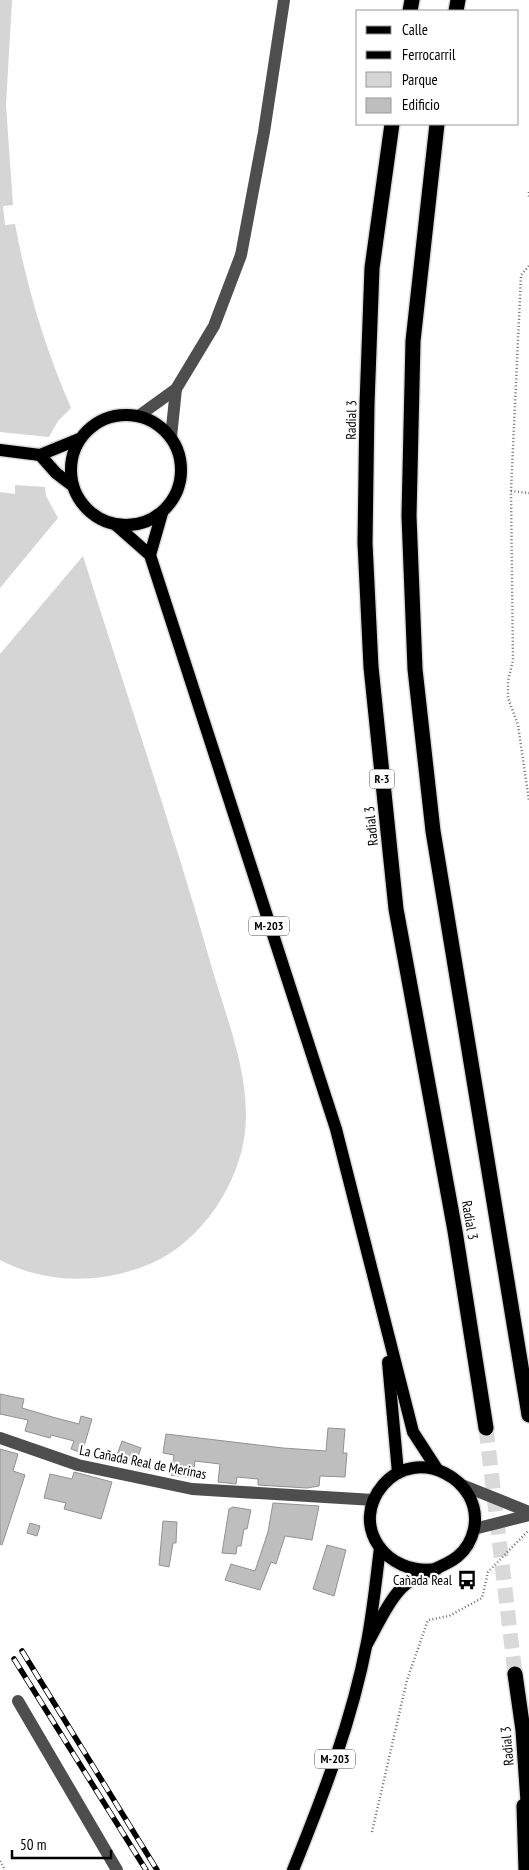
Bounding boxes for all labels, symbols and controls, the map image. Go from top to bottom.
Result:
legend [356,10,519,125]
text: Calle [402,20,428,39]
text: Ferrocarril [402,45,456,64]
text: Parque [402,70,438,89]
text: Edificio [402,95,440,114]
street label: Radial 3 [342,400,360,440]
road number: R-3 [370,770,394,789]
street label: Radial 3 [360,805,382,847]
road number: M-203 [249,916,289,936]
street label: Radial 3 [458,1199,482,1241]
street label: La Cañada Real de Merinas [78,1441,208,1483]
bus stop icon: Cañada Real [456,1569,478,1591]
place label: Cañada Real [393,1571,453,1589]
street label: Radial 3 [496,1726,518,1766]
road number: M-203 [315,1750,355,1768]
scale bar [12,1828,111,1860]
text: 50 m [20,1835,46,1854]

